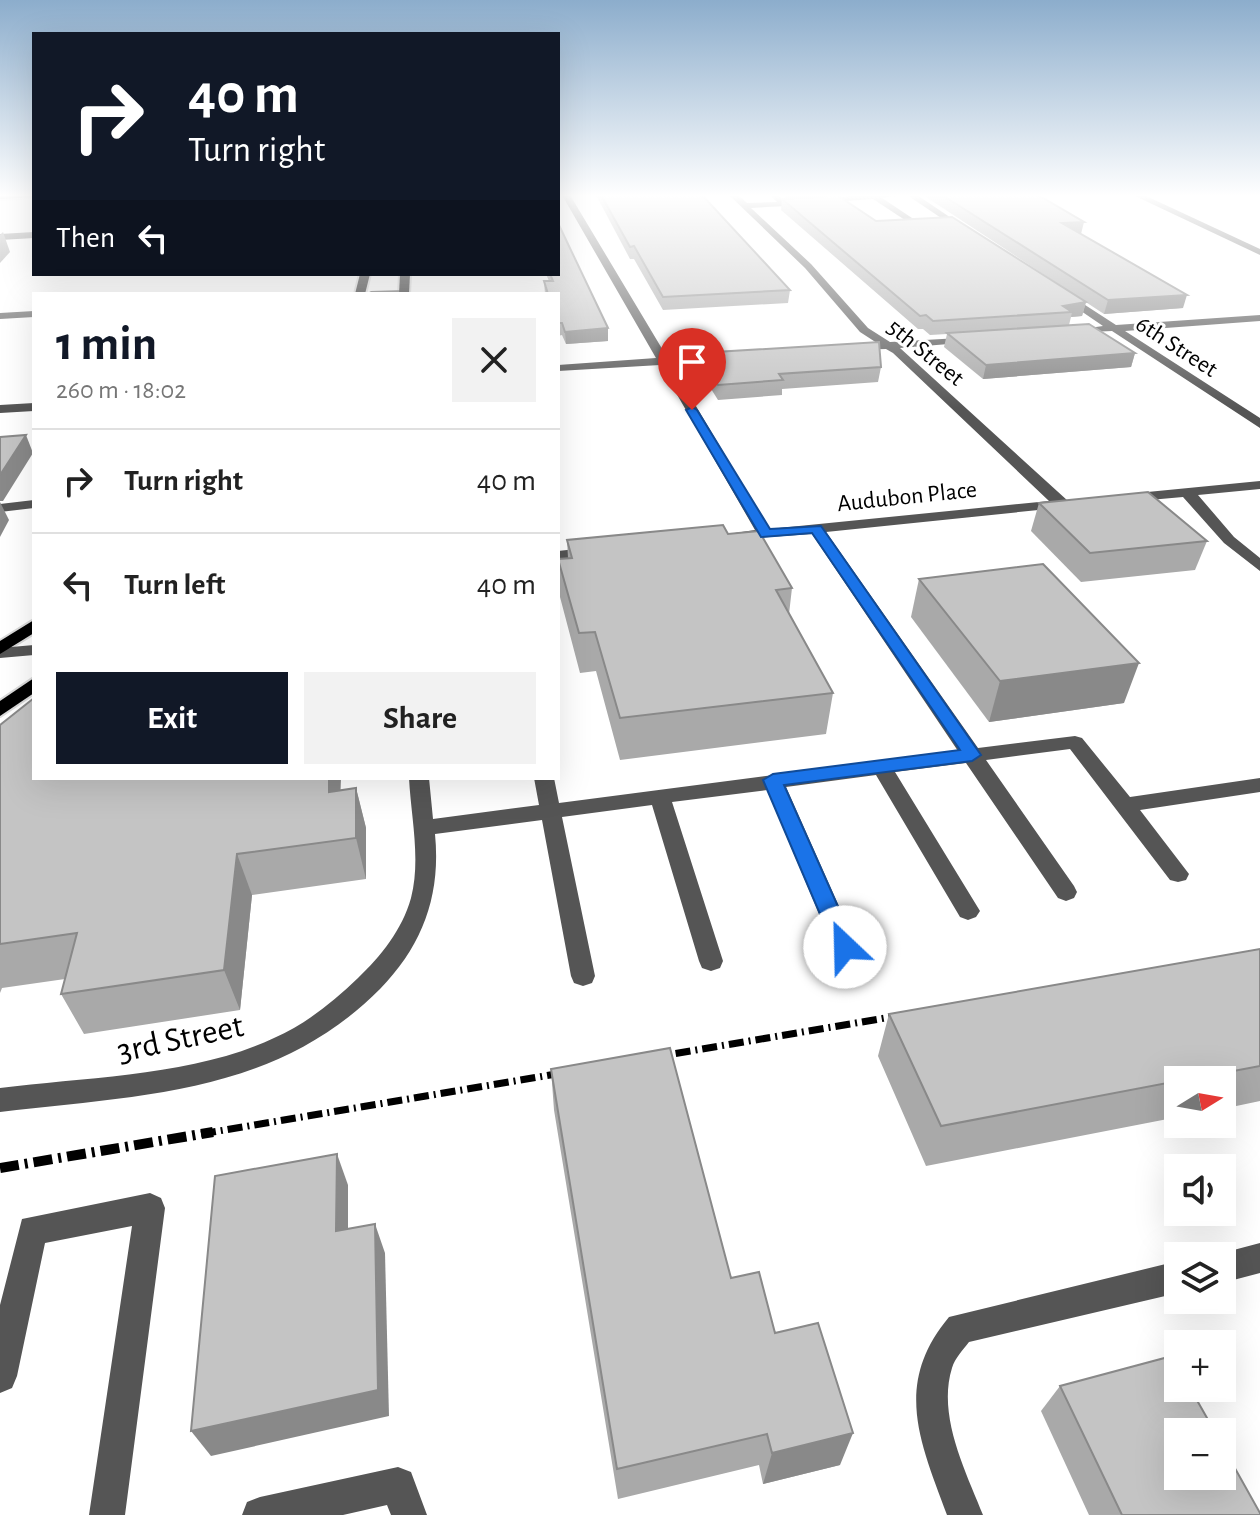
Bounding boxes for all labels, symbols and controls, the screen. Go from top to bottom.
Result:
icon: right [56,64,160,168]
text: 40 m [188,67,299,123]
text: Turn right [188,132,325,168]
icon: left [131,216,175,260]
text: Then [56,223,115,253]
street label: 6th Street [1131,312,1222,382]
street label: 5th Street [883,315,968,391]
button: close [452,318,536,402]
text: 1 min [56,321,157,369]
pin [658,328,726,410]
icon: arrive [670,340,714,384]
text: 260 m · 18:02 [56,377,186,403]
icon: right [56,459,100,503]
text: Turn right [124,466,243,496]
text: 40 m [477,466,536,496]
street label: Audubon Place [836,478,978,516]
icon: left [56,563,100,607]
text: Turn left [124,570,225,600]
text: 40 m [477,570,536,600]
button: Exit [56,672,288,764]
button: Share [304,672,536,764]
position arrow [803,905,887,989]
street label: 3rd Street [114,1009,247,1069]
north arrow [1164,1066,1236,1138]
map controls [1164,1066,1236,1490]
button: sound [1164,1154,1236,1226]
button: layers [1164,1242,1236,1314]
button: + [1164,1330,1236,1402]
button: − [1164,1418,1236,1490]

